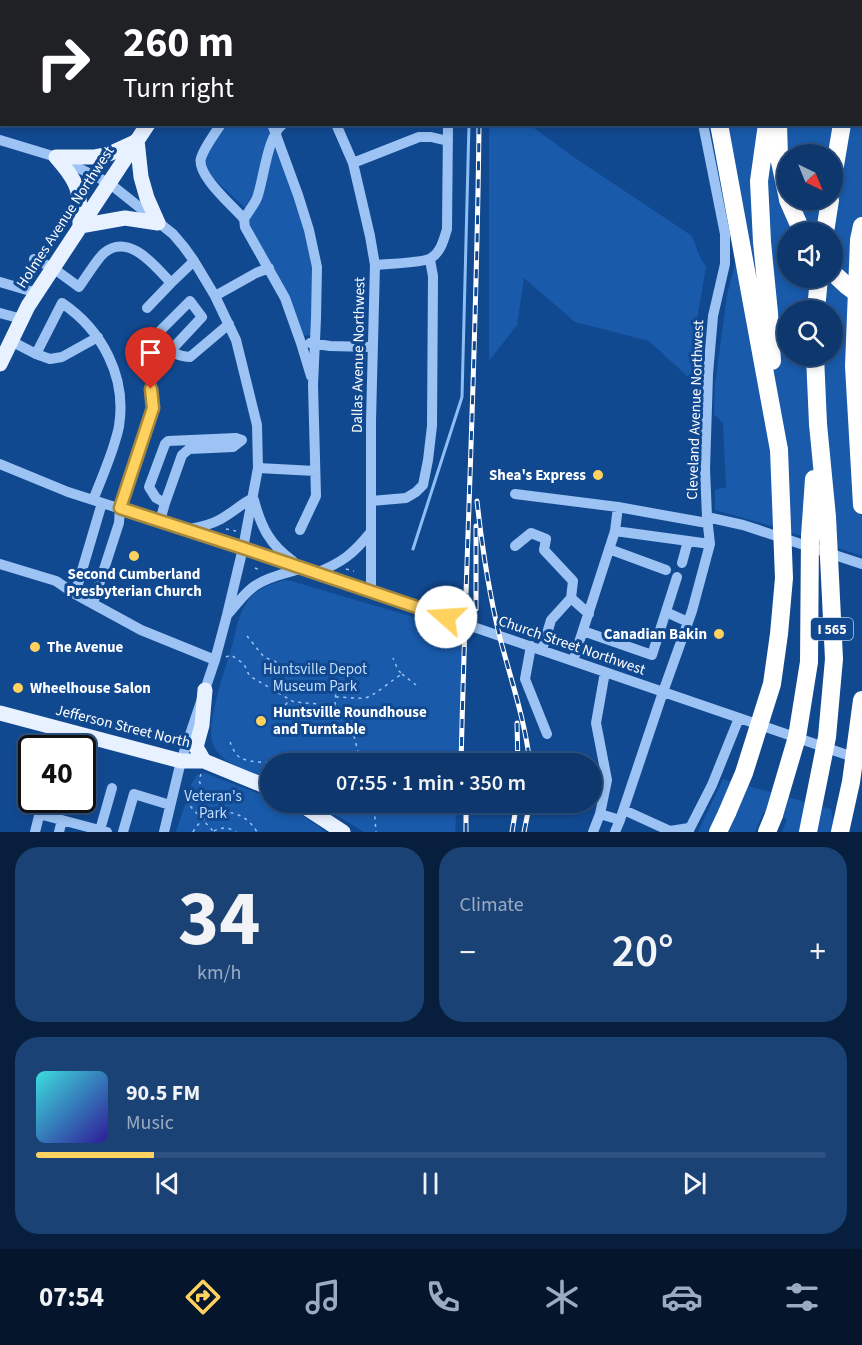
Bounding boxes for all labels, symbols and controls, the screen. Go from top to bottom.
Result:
text: 260 m [123,13,234,73]
icon: right [24,24,102,102]
text: Turn right [123,69,234,108]
street label: Holmes Avenue Northwest [12,142,119,292]
north arrow [777,144,843,210]
map controls [777,144,843,366]
button: sound [777,222,843,288]
street label: Dallas Avenue Northwest [347,277,370,433]
button: search [777,300,843,366]
street label: Cleveland Avenue Northwest [682,320,709,500]
pin [125,327,176,389]
icon: arrive [134,336,167,369]
place label: Shea's Express [489,465,586,486]
marker: Shea's Express [591,468,605,482]
marker: Second Cumberland Presbyterian Church [127,549,141,563]
place label: Second Cumberland Presbyterian Church [66,564,202,602]
position arrow [414,585,478,649]
street label: Church Street Northwest [496,610,648,680]
road number: I 565 [811,618,853,640]
place label: Canadian Bakin [604,624,707,645]
marker: Canadian Bakin [712,627,726,641]
place label: The Avenue [47,637,124,658]
marker: The Avenue [28,640,42,654]
park label: Huntsville Depot Museum Park [263,659,367,697]
place label: Wheelhouse Salon [30,678,151,699]
marker: Wheelhouse Salon [11,681,25,695]
street label: Jefferson Street North [53,700,192,753]
place label: Huntsville Roundhouse and Turntable [273,702,427,740]
marker: Huntsville Roundhouse and Turntable [254,714,268,728]
speed limit sign: 40 [18,735,96,813]
text: 07:55 · 1 min · 350 m [336,767,526,799]
park label: Veteran's Park [184,786,242,824]
text: 34 [178,864,260,975]
text: Climate [460,891,524,919]
text: 20° [612,920,674,984]
text: − [460,929,476,976]
text: + [810,929,826,976]
text: km/h [197,959,241,987]
text: 90.5 FM [126,1077,200,1109]
text: Music [126,1109,174,1137]
icon: previous [151,1167,184,1200]
icon: pause [414,1167,447,1200]
icon: next [678,1167,711,1200]
icon: directions [182,1276,224,1318]
icon: music [302,1276,344,1318]
icon: phone [422,1276,464,1318]
icon: climate [541,1276,583,1318]
icon: car [661,1276,703,1318]
icon: filters [781,1276,823,1318]
text: 07:54 [39,1278,104,1317]

